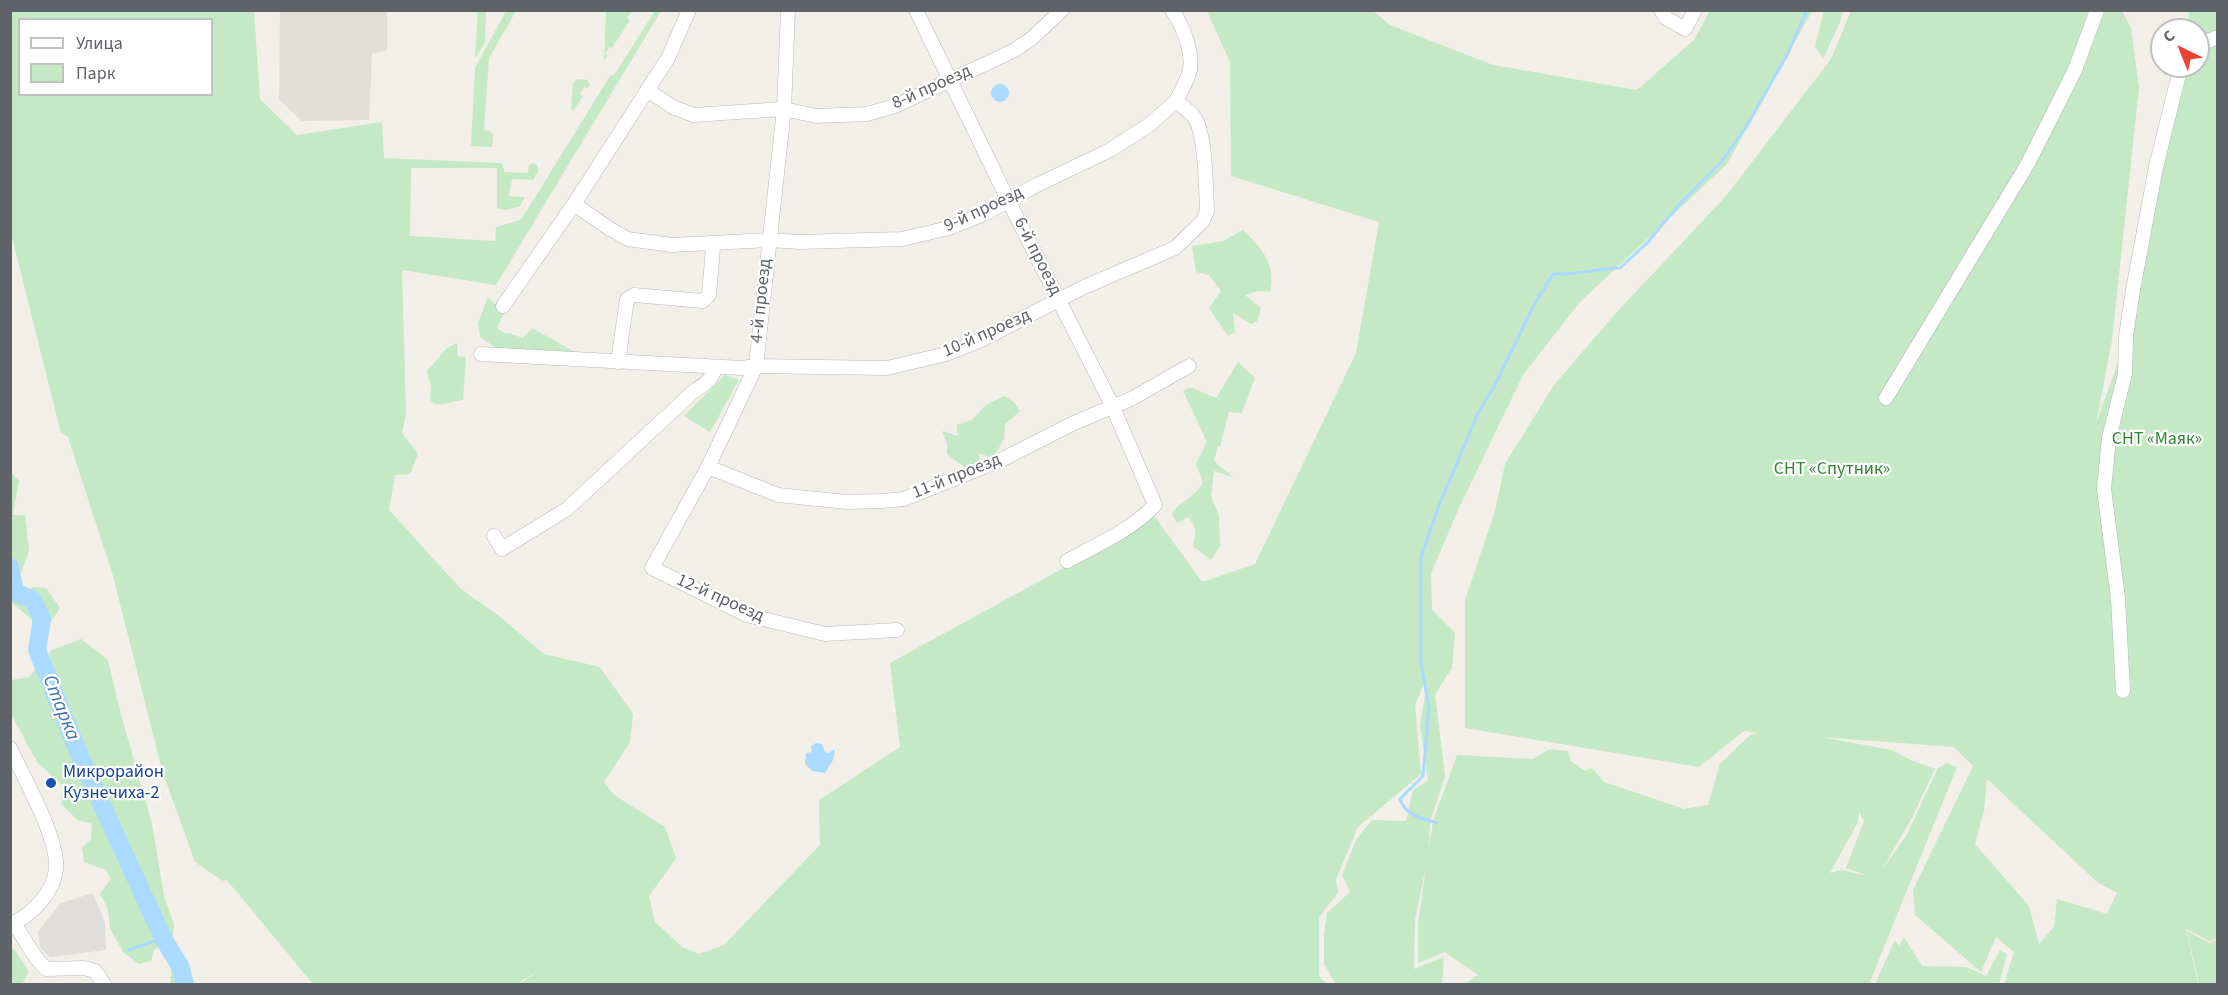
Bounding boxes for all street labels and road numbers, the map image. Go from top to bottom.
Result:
street label: 8-й проезд [889,61,975,115]
street label: 9-й проезд [941,182,1027,238]
street label: 6-й проезд [1008,214,1066,300]
street label: 4-й проезд [747,258,777,344]
street label: 10-й проезд [940,305,1034,363]
street label: 11-й проезд [910,449,1004,505]
street label: 12-й проезд [673,570,767,628]

